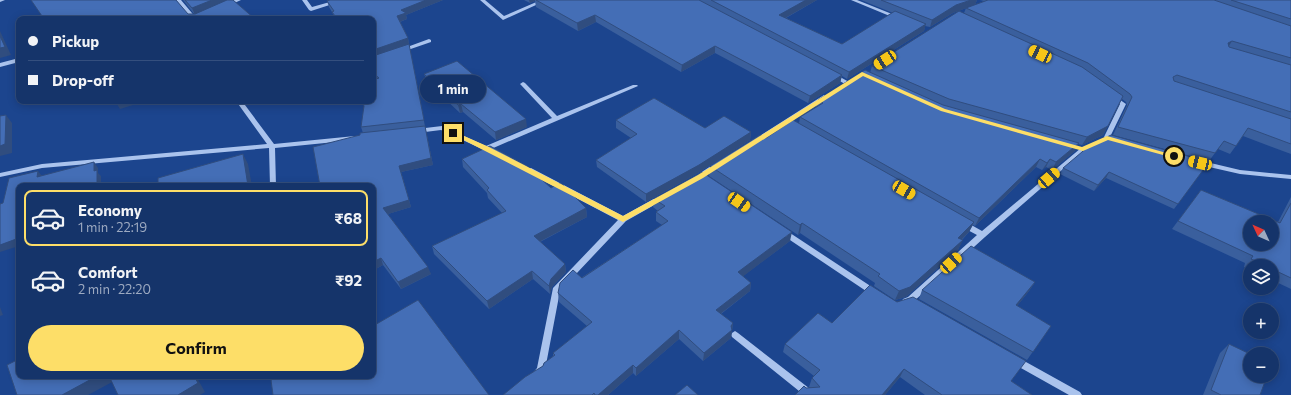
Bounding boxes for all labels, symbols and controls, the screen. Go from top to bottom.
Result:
text: Pickup [52,32,99,50]
car [1027,43,1053,65]
car [872,48,898,72]
text: Drop-off [52,71,114,89]
callout: 1 min [420,75,486,103]
text: 1 min [438,81,468,97]
route end [444,124,462,142]
route start [1165,147,1183,165]
car [1187,154,1213,172]
car [1036,166,1062,190]
car [891,179,917,201]
car [726,190,752,214]
icon: car [30,200,66,236]
text: Economy [78,201,142,219]
text: ₹68 [334,209,362,227]
north arrow [1243,215,1279,251]
map controls [1243,215,1279,383]
text: 1 min · 22:19 [78,219,147,235]
car [938,251,964,275]
button: layers [1243,259,1279,295]
icon: car [30,262,66,298]
text: Comfort [78,263,138,281]
text: ₹92 [335,271,362,289]
text: 2 min · 22:20 [78,281,151,297]
button: + [1243,303,1279,339]
button: Confirm [28,325,364,371]
button: − [1243,347,1279,383]

